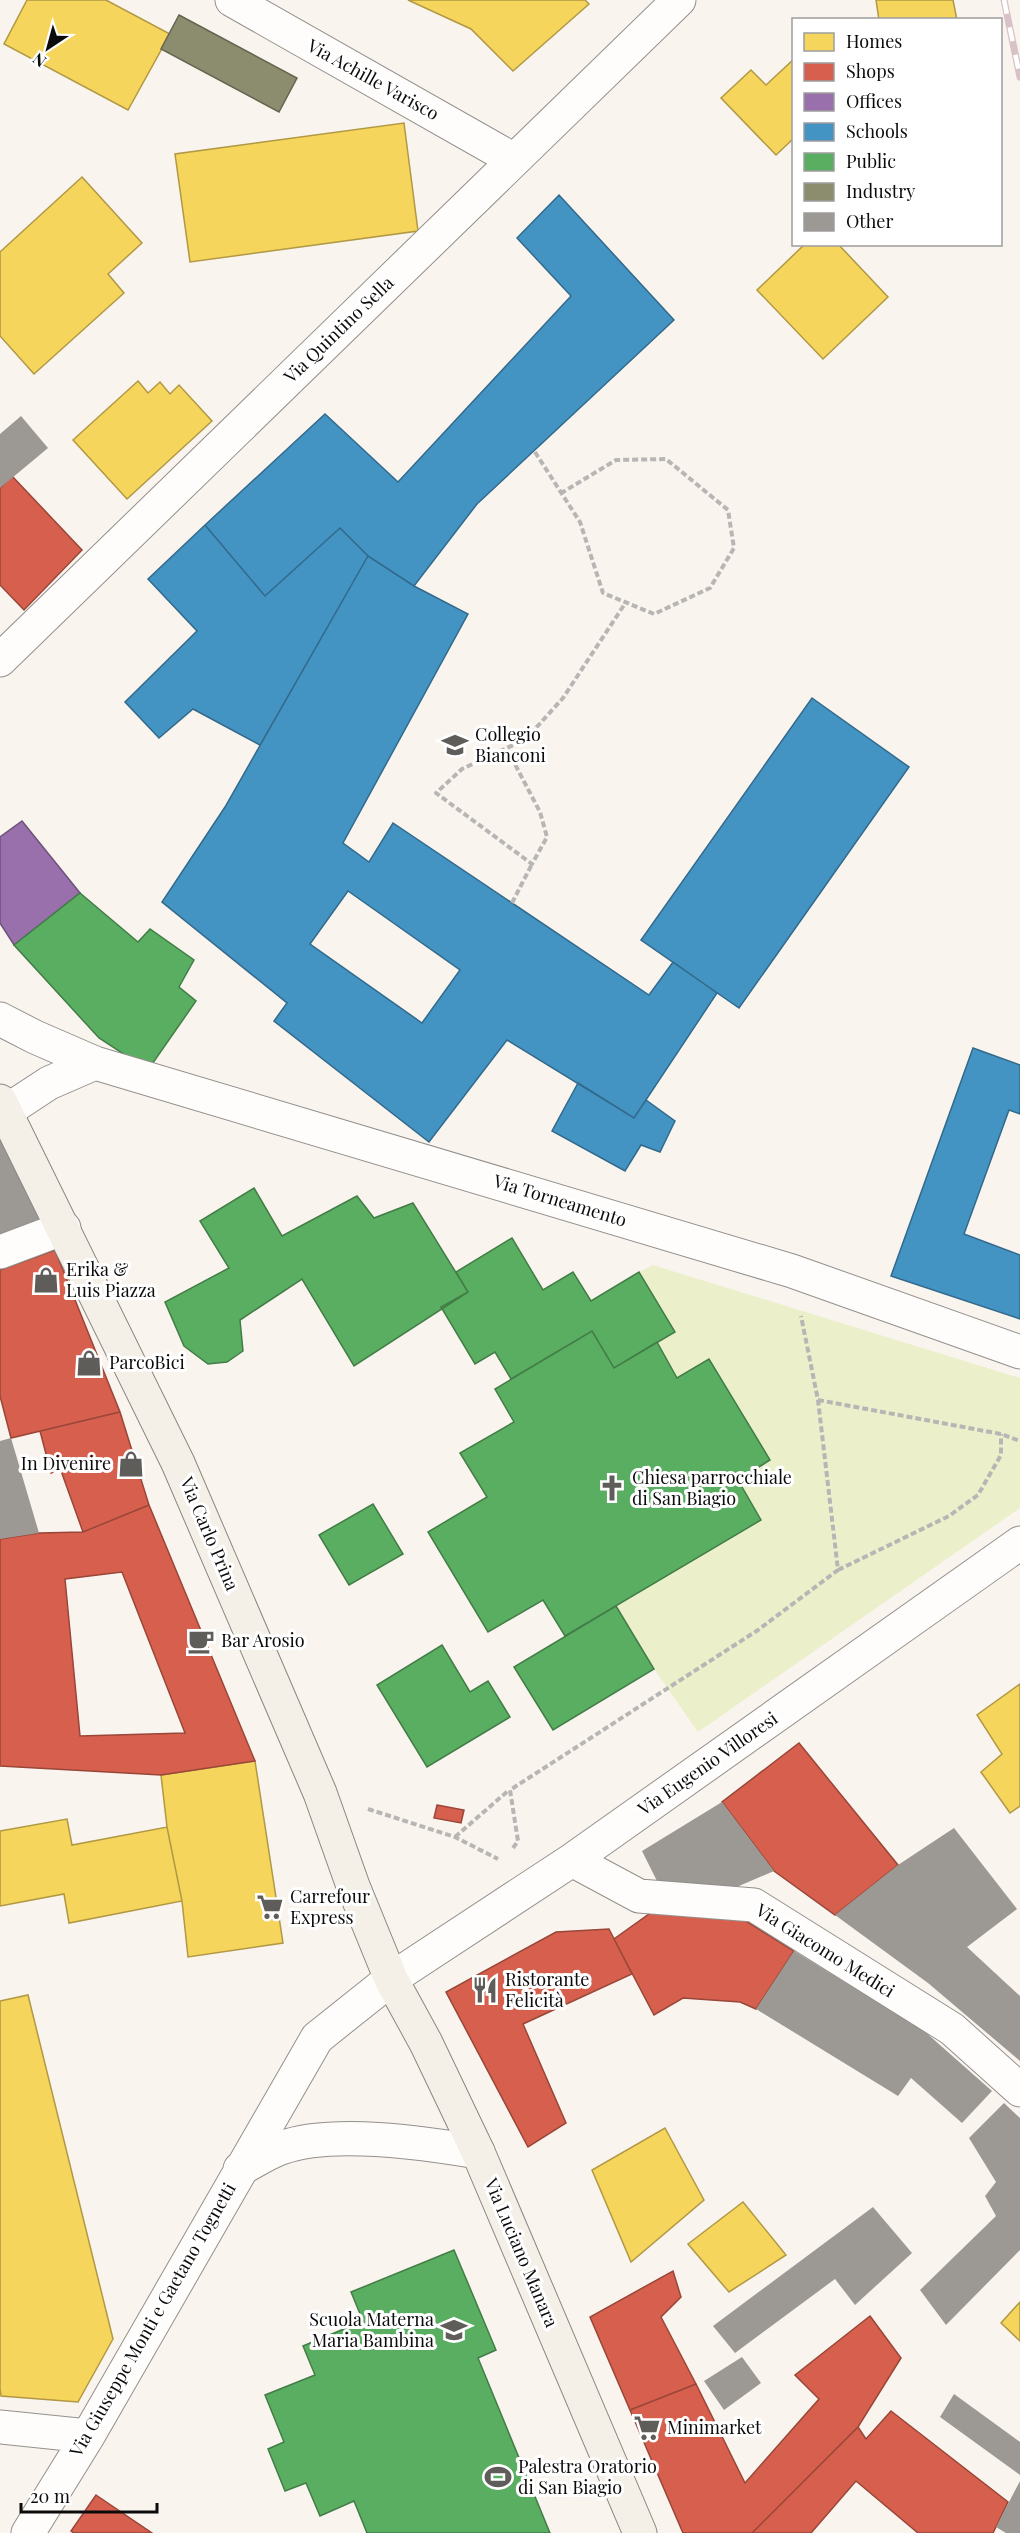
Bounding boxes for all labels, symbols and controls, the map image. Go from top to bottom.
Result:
north arrow [18,18,78,78]
legend [792,18,1002,246]
text: Homes [846,29,902,53]
street label: Via Achille Varisco [303,33,444,125]
text: N [28,48,50,72]
text: Shops [846,59,895,83]
text: Offices [846,89,902,113]
text: Schools [846,119,908,143]
text: Public [846,149,896,173]
text: Industry [846,179,915,203]
text: Other [846,209,893,233]
street label: Via Quintino Sella [277,271,398,389]
place label: Collegio Bianconi [475,722,546,767]
school or university icon: Collegio Bianconi [440,730,470,760]
street label: Via Torneamento [490,1168,630,1232]
place label: Erika & Luis Piazza [66,1257,156,1302]
shop icon: Erika & Luis Piazza [31,1265,61,1295]
shop icon: ParcoBici [74,1348,104,1378]
place label: ParcoBici [109,1350,185,1374]
shop icon: In Divenire [116,1449,146,1479]
place label: In Divenire [21,1451,111,1475]
place label: Chiesa parrocchiale di San Biagio [632,1465,792,1510]
street label: Via Carlo Prina [175,1472,245,1594]
church icon: Chiesa parrocchiale di San Biagio [597,1473,627,1503]
cafe icon: Bar Arosio [186,1626,216,1656]
place label: Bar Arosio [221,1628,305,1652]
street label: Via Eugenio Villoresi [632,1706,782,1821]
place label: Carrefour Express [290,1884,370,1929]
supermarket icon: Carrefour Express [255,1892,285,1922]
street label: Via Giacomo Medici [751,1897,899,2003]
place label: Ristorante Felicità [505,1967,589,2012]
restaurant icon: Ristorante Felicità [470,1975,500,2005]
street label: Via Luciano Manara [479,2173,564,2331]
street label: Via Giuseppe Monti e Gaetano Tognetti [63,2178,241,2462]
place label: Scuola Materna Maria Bambina [309,2307,434,2352]
school or university icon: Scuola Materna Maria Bambina [439,2315,469,2345]
supermarket icon: Minimarket [632,2413,662,2443]
place label: Minimarket [667,2415,762,2439]
place label: Palestra Oratorio di San Biagio [518,2454,657,2499]
sports icon: Palestra Oratorio di San Biagio [483,2462,513,2492]
scale bar [21,2476,158,2514]
text: 20 m [30,2484,70,2508]

